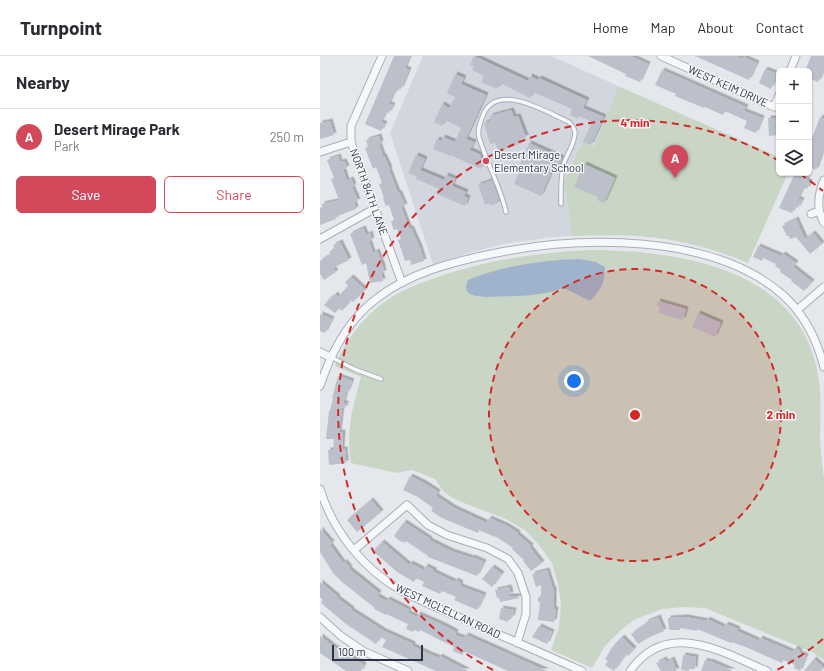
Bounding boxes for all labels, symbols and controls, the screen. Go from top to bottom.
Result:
text: Turnpoint [20,16,102,39]
text: Home [593,19,629,36]
text: Map [651,19,675,36]
text: About [697,19,734,36]
text: Contact [756,19,804,36]
street label: WEST KEIM DRIVE [686,62,771,109]
map controls [776,68,812,176]
button: + [776,68,812,104]
text: Nearby [16,72,70,92]
button: − [776,104,812,140]
text: 4 min [620,115,650,129]
text: Desert Mirage Park [54,120,180,138]
text: A [25,129,33,145]
text: 250 m [270,129,304,145]
text: Park [54,138,80,154]
button: layers [776,140,812,176]
pin: A [662,145,688,178]
street label: NORTH 84TH LANE [348,147,391,237]
place label: Desert Mirage Elementary School [494,148,584,174]
marker: Desert Mirage Elementary School [481,156,491,166]
button: Save [16,176,156,213]
button: Share [164,176,304,213]
your location [564,371,584,391]
text: 2 min [767,407,795,421]
centre of rings [628,408,642,422]
street label: WEST MCLELLAN ROAD [394,580,503,641]
scale bar [332,643,423,662]
text: 100 m [338,645,366,658]

